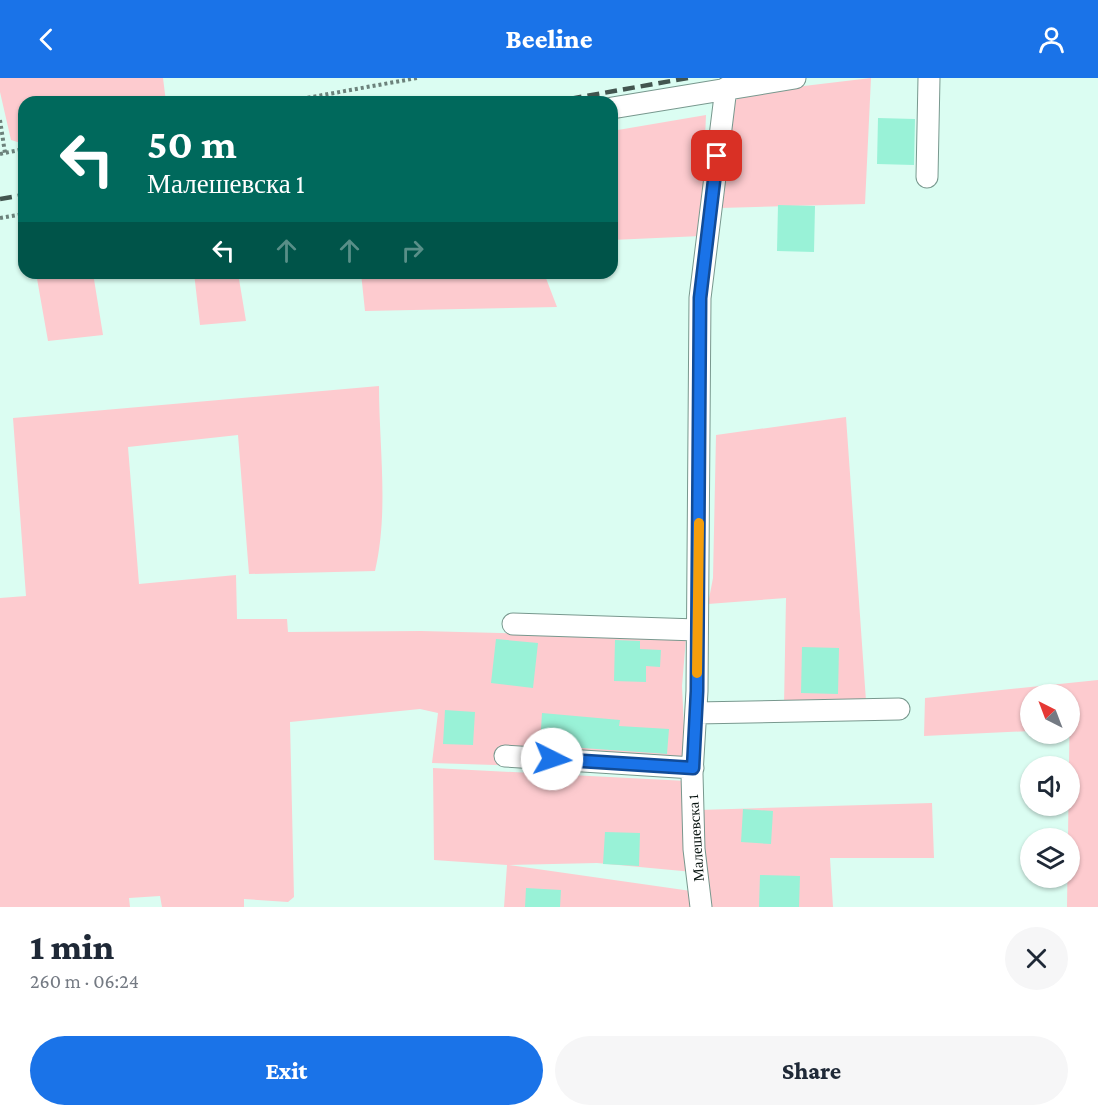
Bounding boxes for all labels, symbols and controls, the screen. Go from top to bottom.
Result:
icon: back [30,23,63,56]
icon: person [1035,23,1068,56]
text: Beeline [505,24,593,54]
icon: left [48,120,126,198]
text: 50 m [147,120,237,167]
pin [691,130,742,181]
icon: arrive [700,139,733,172]
text: Малешевска 1 [147,169,305,199]
icon: left [207,234,240,267]
icon: ahead [270,234,303,267]
icon: ahead [333,234,366,267]
icon: right [396,234,429,267]
north arrow [1020,684,1080,744]
map controls [1020,684,1080,888]
position arrow [520,727,584,791]
button: sound [1020,756,1080,816]
street label: Малешевска 1 [685,794,707,882]
button: layers [1020,828,1080,888]
text: 1 min [30,927,114,967]
button: close [1005,927,1068,990]
text: 260 m · 06:24 [30,970,139,992]
button: Exit [30,1036,543,1105]
button: Share [555,1036,1068,1105]

